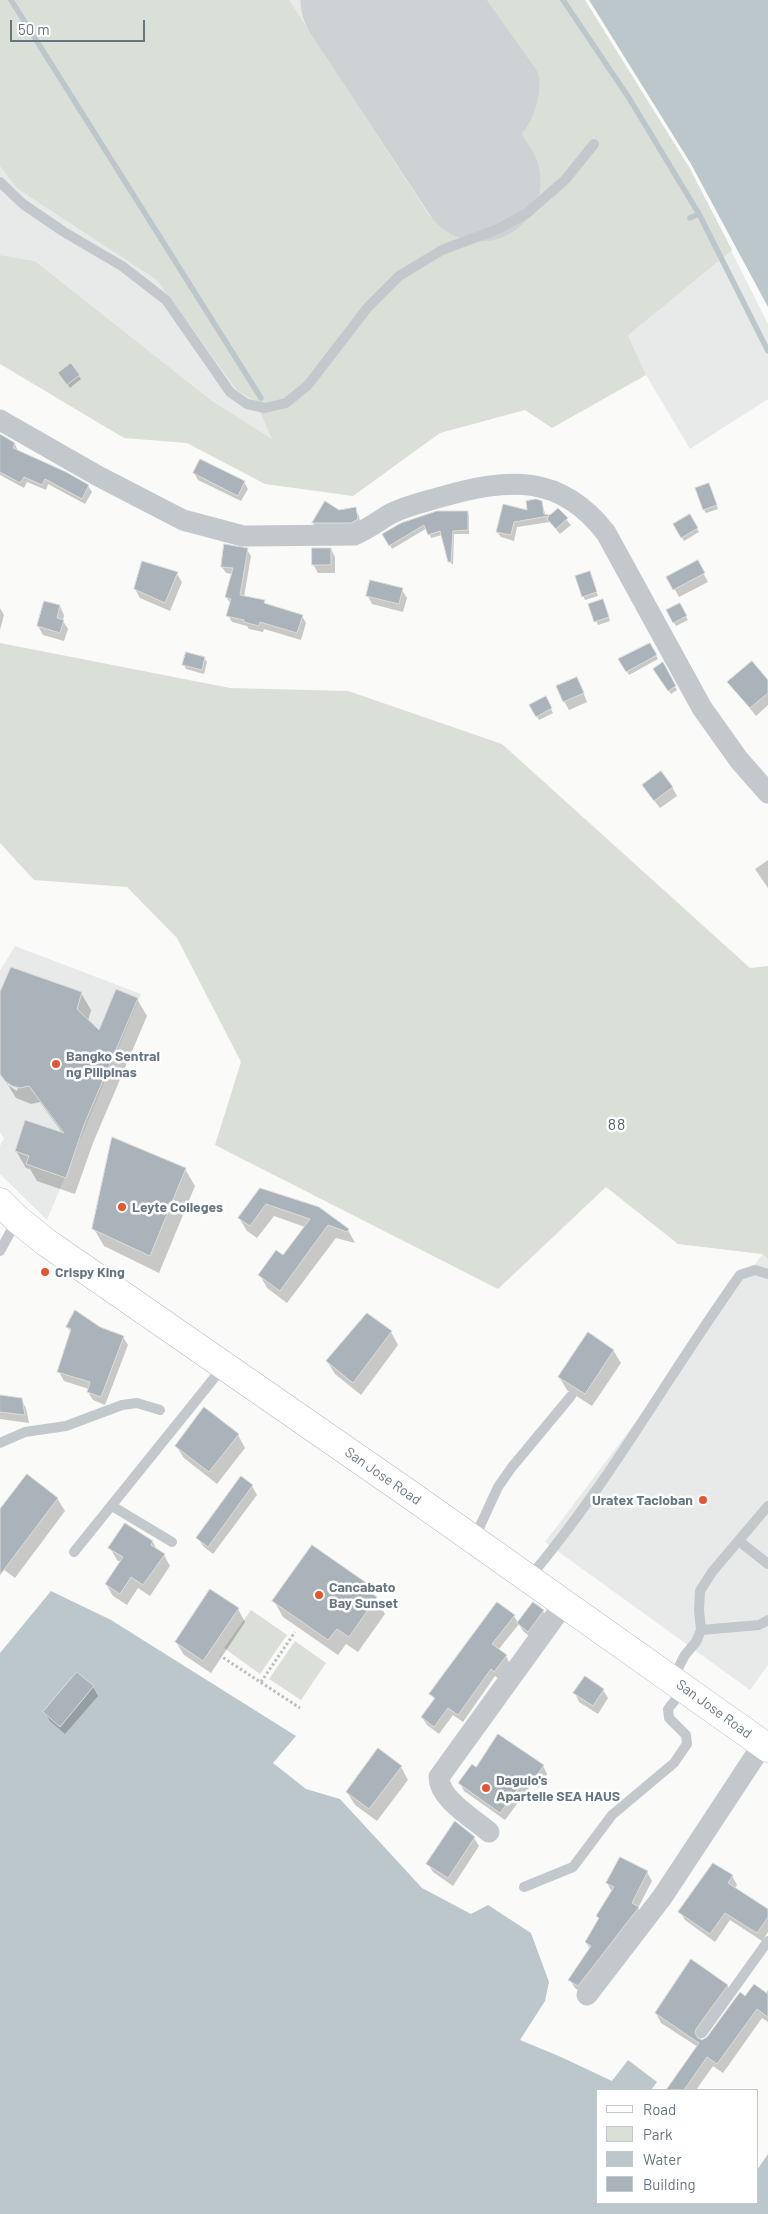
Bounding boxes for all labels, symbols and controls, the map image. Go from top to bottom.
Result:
scale bar [12,10,148,42]
text: 50 m [18,20,50,38]
place label: Bangko Sentral ng Pilipinas [66,1048,160,1080]
marker: Bangko Sentral ng Pilipinas [50,1058,62,1070]
district label: 88 [607,1115,627,1135]
place label: Leyte Colleges [132,1199,223,1215]
marker: Leyte Colleges [116,1201,128,1213]
place label: Crispy King [55,1264,125,1280]
marker: Crispy King [39,1266,51,1278]
street label: San Jose Road [342,1444,424,1508]
place label: Uratex Tacloban [592,1492,693,1508]
marker: Uratex Tacloban [697,1494,709,1506]
place label: Cancabato Bay Sunset [329,1579,398,1611]
marker: Cancabato Bay Sunset [313,1589,325,1601]
street label: San Jose Road [673,1676,755,1742]
place label: Daguio's Apartelle SEA HAUS [496,1772,620,1804]
marker: Daguio's Apartelle SEA HAUS [480,1782,492,1794]
legend [596,2089,758,2204]
text: Road [643,2100,676,2118]
text: Park [643,2125,672,2143]
text: Water [643,2150,682,2168]
text: Building [643,2175,696,2193]

